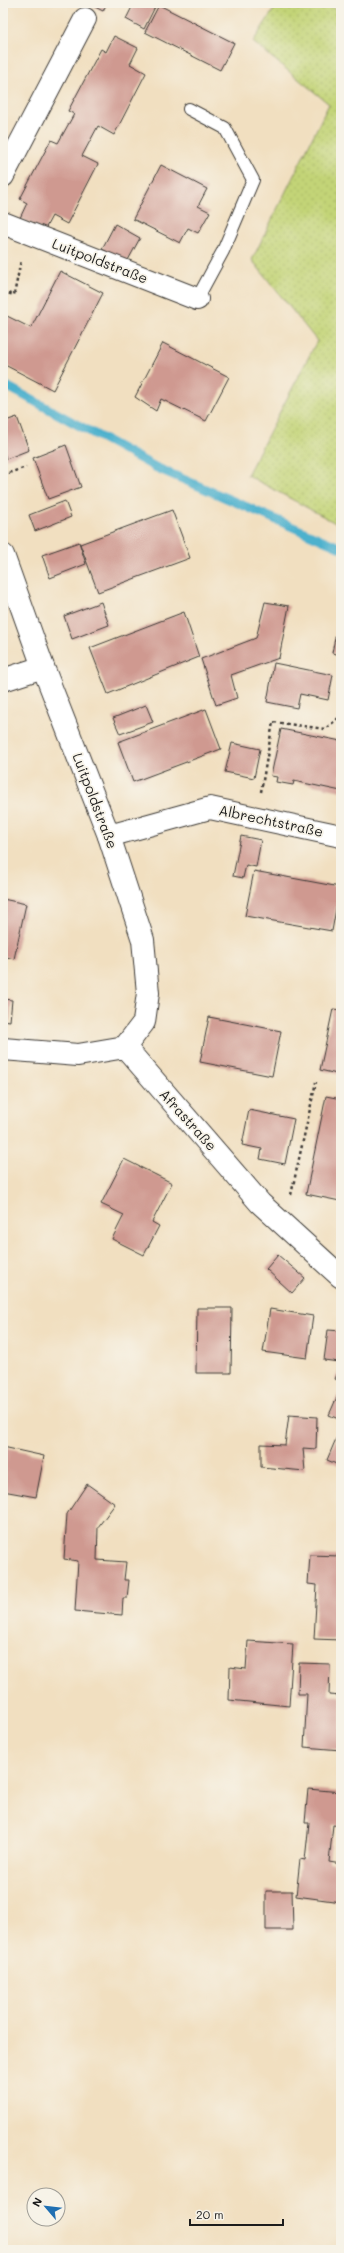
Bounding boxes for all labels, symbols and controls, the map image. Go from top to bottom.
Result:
street label: Luitpoldstraße [50,234,151,288]
street label: Luitpoldstraße [68,750,122,851]
street label: Albrechtstraße [217,800,325,841]
street label: Afrastraße [156,1085,221,1155]
north arrow [26,2187,66,2227]
text: N [28,2195,45,2209]
scale bar [190,2201,283,2227]
text: 20 m [196,2206,224,2222]

